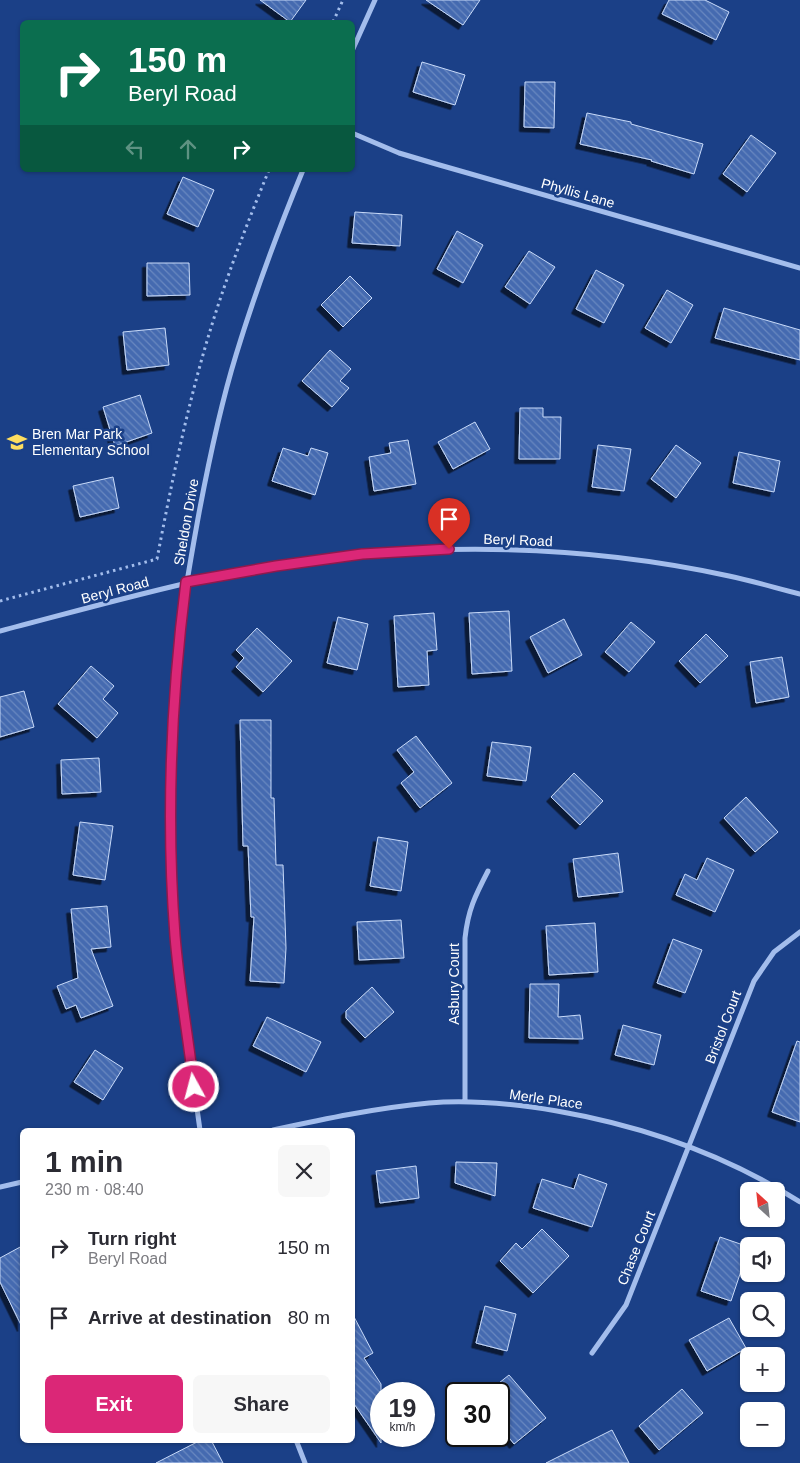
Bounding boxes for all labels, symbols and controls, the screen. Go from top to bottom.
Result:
icon: right [45,40,110,105]
text: 150 m [128,40,227,79]
text: Beryl Road [128,81,237,106]
icon: left [121,135,149,163]
icon: ahead [174,135,202,163]
icon: right [227,135,255,163]
street label: Phyllis Lane [540,175,617,211]
place label: Bren Mar Park Elementary School [32,426,150,458]
school or university icon: Bren Mar Park Elementary School [6,431,28,453]
street label: Sheldon Drive [170,477,202,567]
pin [428,498,470,549]
icon: arrive [435,505,463,533]
street label: Beryl Road [483,531,553,549]
street label: Beryl Road [79,573,151,607]
street label: Asbury Court [446,943,462,1025]
street label: Bristol Court [702,988,744,1066]
position arrow [167,1060,219,1112]
street label: Merle Place [508,1086,584,1112]
text: 1 min [45,1145,123,1178]
button: close [278,1145,330,1197]
text: 230 m · 08:40 [45,1181,144,1198]
north arrow [740,1182,785,1228]
map controls [740,1182,785,1447]
street label: Chase Court [614,1208,658,1287]
text: Turn right [88,1228,176,1249]
icon: right [45,1234,73,1262]
text: 150 m [277,1237,330,1258]
button: sound [740,1237,785,1282]
text: Beryl Road [88,1250,167,1267]
button: search [740,1292,785,1337]
icon: arrive [45,1304,73,1332]
text: Arrive at destination [88,1307,272,1328]
text: 80 m [288,1307,330,1328]
button: + [740,1347,785,1392]
button: Exit [45,1375,183,1433]
button: Share [193,1375,330,1433]
speed limit sign: 30 [445,1382,510,1447]
text: 19 [389,1394,416,1422]
button: − [740,1402,785,1447]
text: km/h [389,1420,416,1434]

